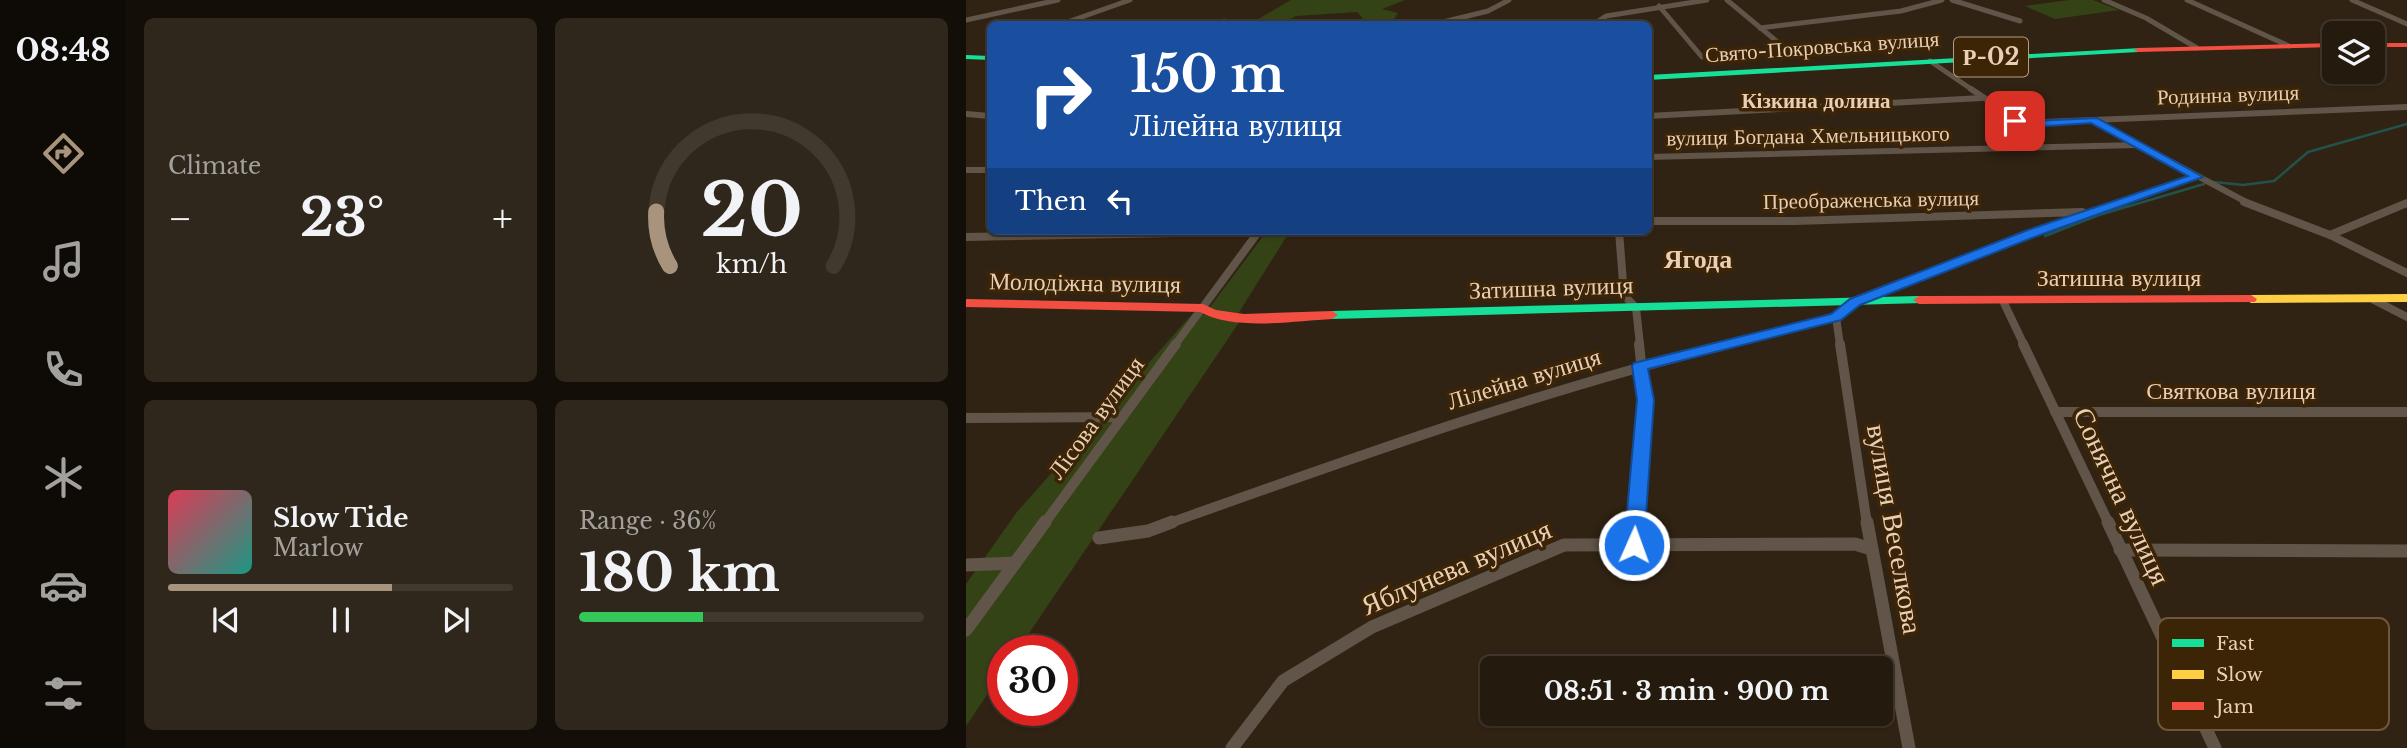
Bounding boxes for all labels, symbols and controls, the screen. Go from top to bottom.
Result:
map controls [2322,21,2385,84]
button: layers [2322,21,2385,84]
street label: Свято-Покровська вулиця [1704,26,1940,68]
text: 08:48 [15,30,111,70]
road number: Р-02 [1954,38,2028,76]
text: 150 m [1130,44,1285,105]
icon: right [1015,49,1106,140]
street label: Родинна вулиця [2156,80,2300,110]
district label: Кізкина долина [1741,88,1891,114]
pin [1985,91,2045,151]
icon: arrive [1996,102,2034,140]
text: Лілейна вулиця [1130,105,1342,145]
street label: вулиця Богдана Хмельницького [1666,121,1950,151]
icon: directions [39,129,88,178]
text: Climate [168,152,261,180]
text: 20 [700,165,803,256]
icon: left [1101,182,1139,220]
text: Then [1015,185,1087,217]
street label: Преображенська вулиця [1763,185,1980,215]
text: 23° [300,186,384,250]
text: − [168,195,192,242]
text: + [492,195,513,242]
icon: music [39,237,88,286]
district label: Ягода [1664,243,1732,275]
text: km/h [716,249,787,280]
street label: Затишна вулиця [2037,263,2201,292]
street label: Молодіжна вулиця [989,266,1181,299]
street label: Затишна вулиця [1468,270,1634,305]
street label: Лілейна вулиця [1444,341,1604,416]
icon: phone [39,345,88,394]
street label: Лісова вулиця [1041,351,1150,485]
street label: Святкова вулиця [2146,376,2316,405]
street label: Сонячна вулиця [2065,402,2178,591]
street label: вулиця Веселкова [1859,421,1930,637]
icon: climate [39,453,88,502]
text: Slow Tide [273,502,409,534]
text: Range · 36% [579,507,717,535]
position arrow [1597,508,1671,582]
street label: Яблунева вулиця [1356,512,1556,623]
text: Marlow [273,534,363,562]
text: 180 km [579,541,780,605]
icon: car [39,561,88,610]
icon: previous [207,601,245,639]
icon: pause [322,601,360,639]
icon: next [437,601,475,639]
legend [2158,618,2389,730]
text: Fast [2216,632,2255,655]
speed limit sign: 30 [987,635,1078,726]
text: Slow [2216,663,2263,686]
icon: filters [39,669,88,718]
text: 08:51 · 3 min · 900 m [1544,675,1829,707]
text: Jam [2213,695,2254,718]

